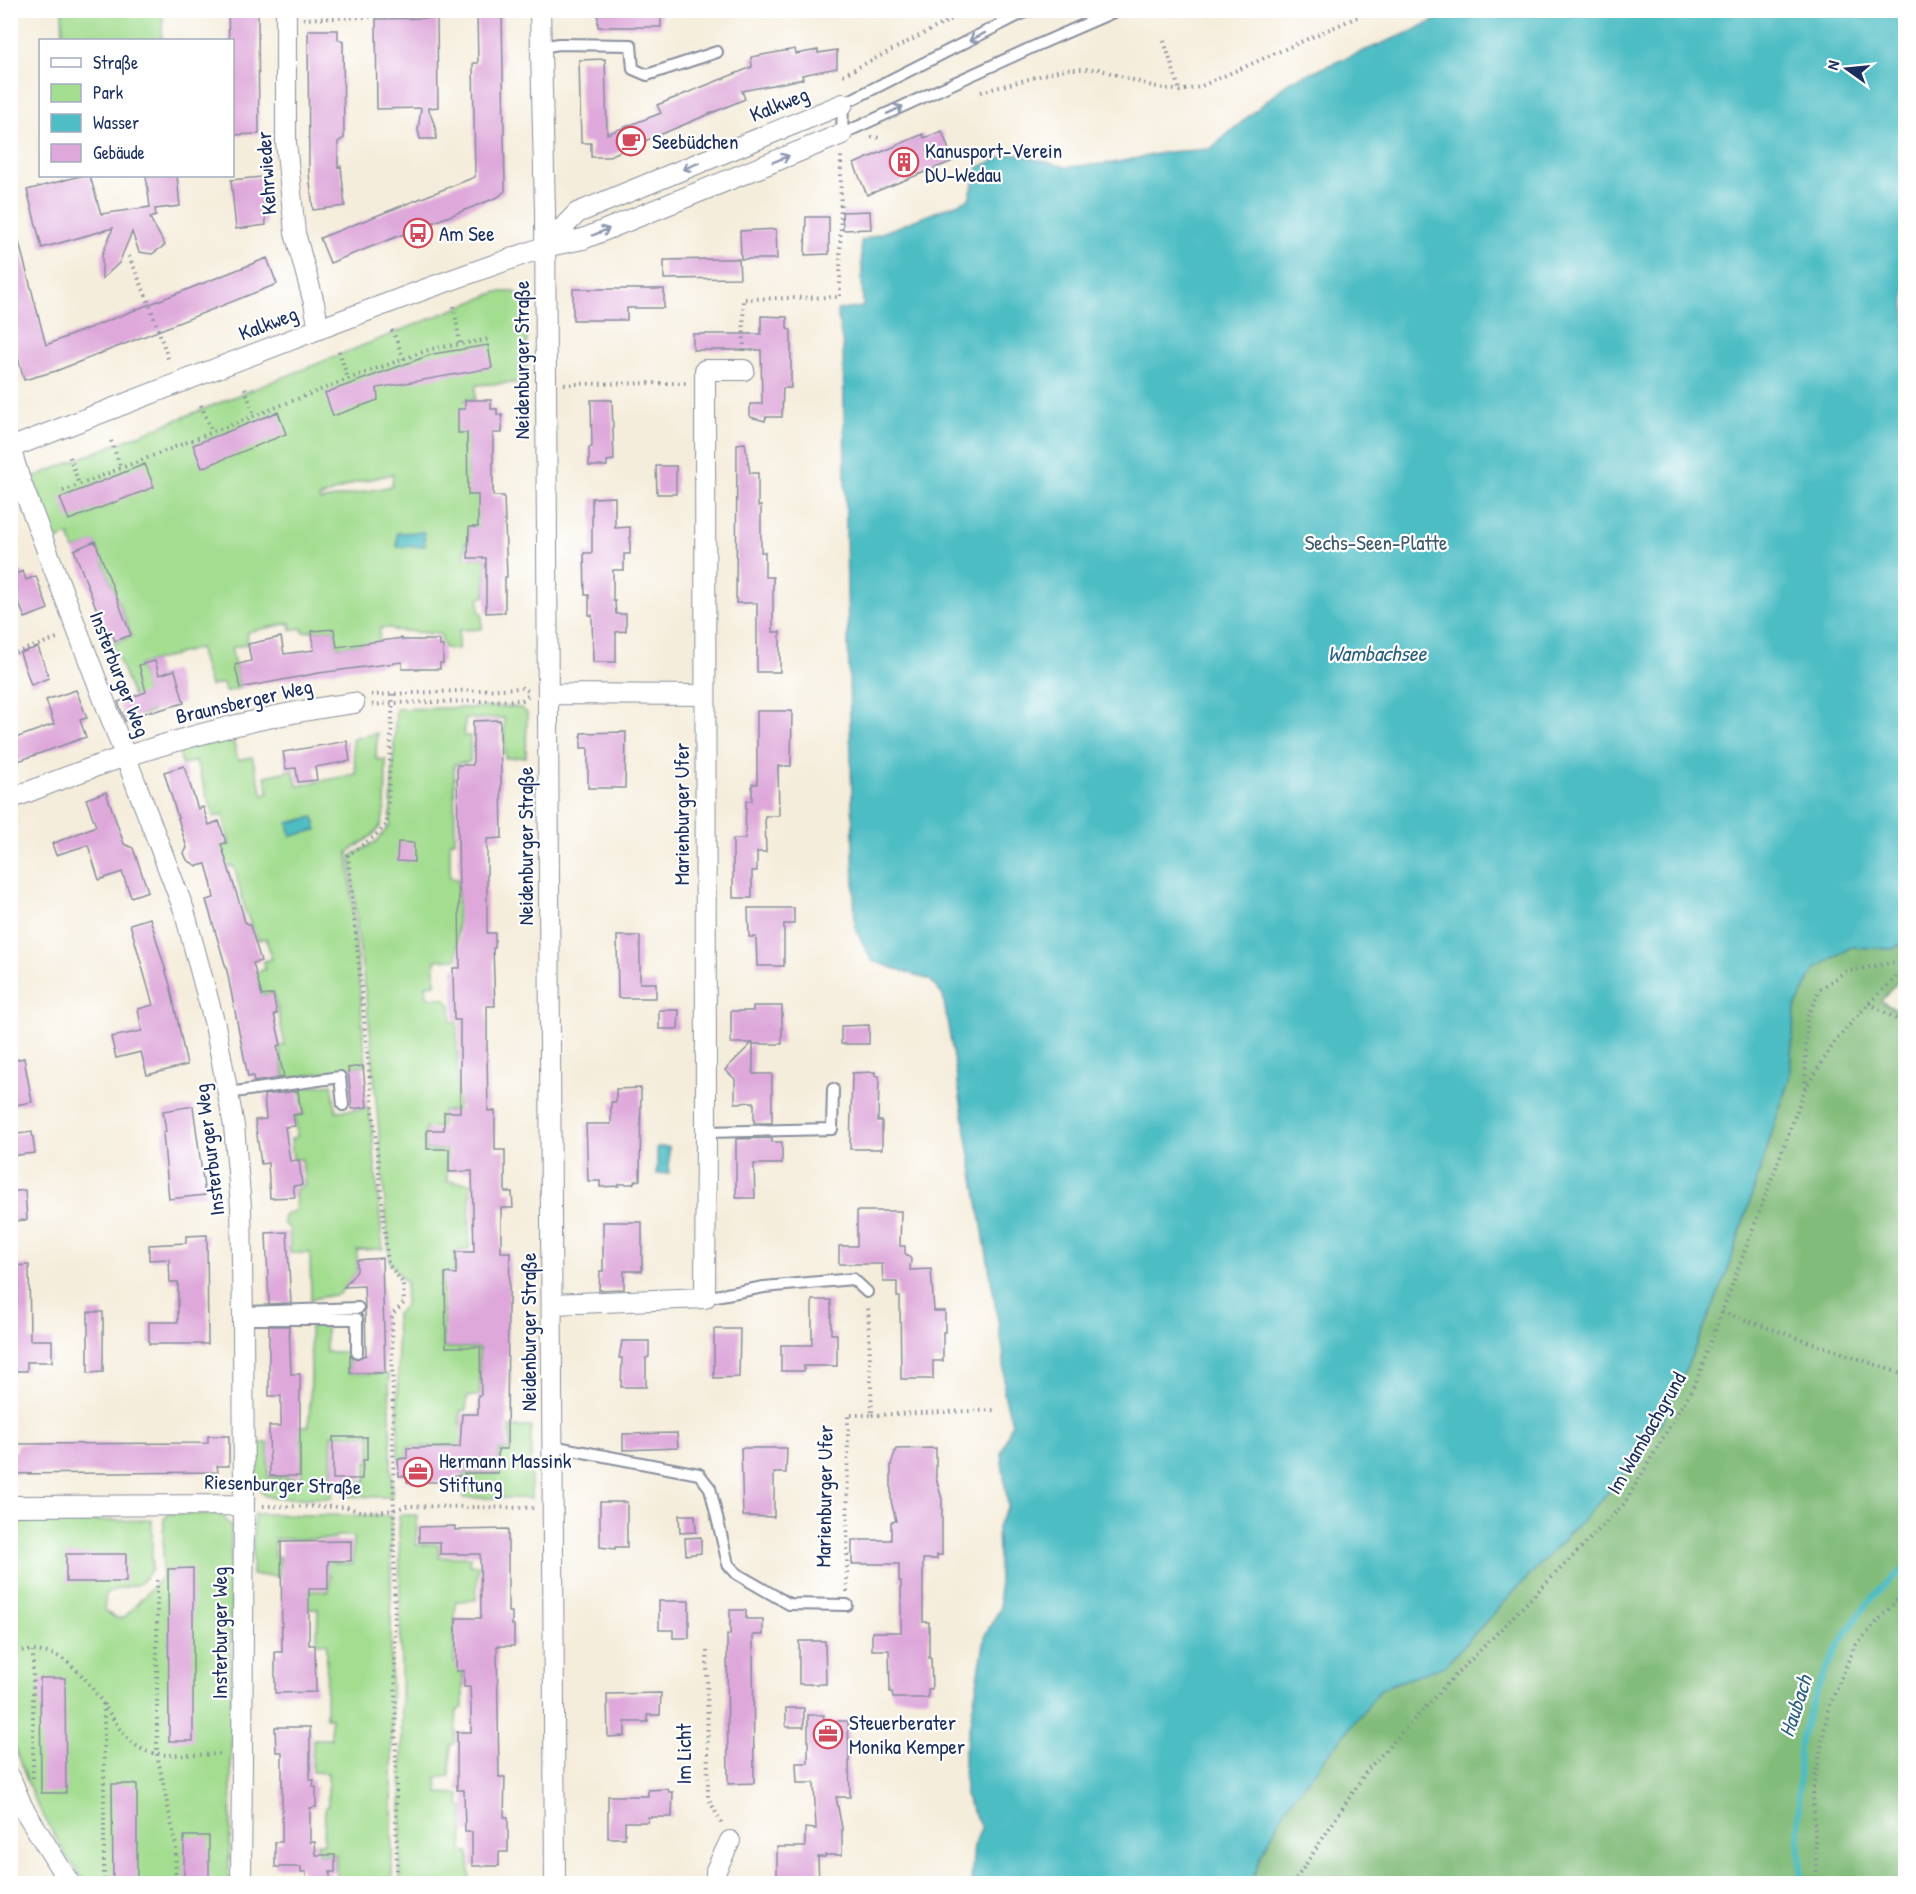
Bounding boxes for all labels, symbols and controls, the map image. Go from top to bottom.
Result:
one-way arrow [968,31,986,43]
legend [39,39,234,177]
north arrow [1817,39,1877,99]
text: Straße [93,50,138,75]
text: N [1821,58,1844,72]
street label: Kalkweg [745,79,813,129]
text: Park [93,80,124,105]
one-way arrow [886,103,904,115]
text: Wasser [93,110,139,135]
cafe icon: Seebüdchen [615,125,647,157]
place label: Seebüdchen [652,127,738,156]
street label: Kehrwieder [249,130,283,216]
place label: Kanusport-Verein DU-Wedau [925,136,1062,189]
text: Gebäude [93,140,145,165]
building icon: Kanusport-Verein DU-Wedau [888,146,920,178]
one-way arrow [772,152,790,163]
one-way arrow [683,161,701,172]
bus stop icon: Am See [402,217,434,249]
place label: Am See [439,219,495,248]
one-way arrow [591,226,609,237]
street label: Neidenburger Straße [507,281,536,439]
street label: Kalkweg [234,299,302,347]
park label: Sechs-Seen-Platte [1305,528,1447,557]
street label: Insterburger Weg [83,607,157,741]
water label: Wambachsee [1328,638,1428,668]
street label: Braunsberger Weg [173,671,315,731]
street label: Marienburger Ufer [667,743,696,885]
street label: Neidenburger Straße [511,767,540,925]
street label: Insterburger Weg [187,1082,231,1218]
street label: Neidenburger Straße [514,1253,543,1411]
street label: Im Wambachgrund [1599,1366,1693,1500]
street label: Marienburger Ufer [808,1424,840,1568]
place label: Hermann Massink Stiftung [439,1446,572,1499]
office icon: Hermann Massink Stiftung [402,1456,434,1488]
street label: Riesenburger Straße [204,1467,362,1501]
street label: Insterburger Weg [205,1567,234,1699]
water label: Haubach [1771,1670,1820,1741]
place label: Steuerberater Monika Kemper [849,1708,965,1761]
office icon: Steuerberater Monika Kemper [812,1718,844,1750]
street label: Im Licht [669,1723,698,1784]

